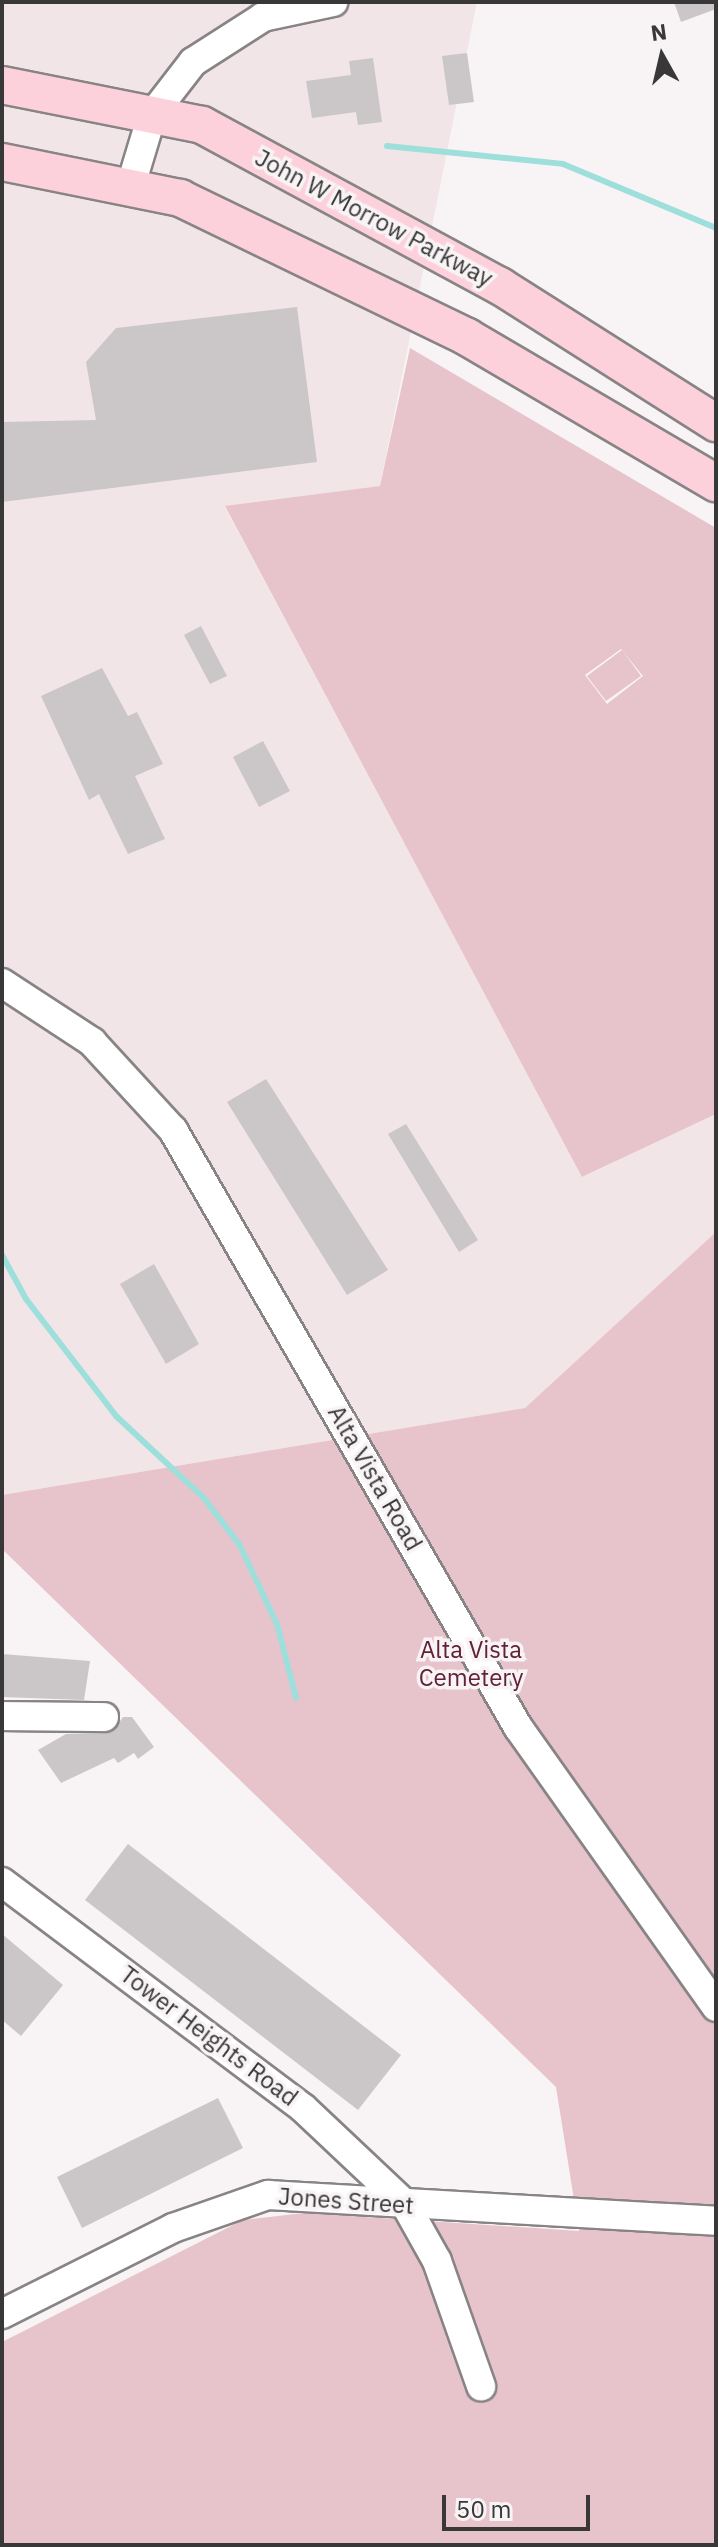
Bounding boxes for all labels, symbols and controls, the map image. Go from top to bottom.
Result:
north arrow [622,16,702,96]
text: N [649,16,668,47]
street label: John W Morrow Parkway [250,143,498,293]
street label: Alta Vista Road [322,1400,428,1556]
park label: Alta Vista Cemetery [419,1636,523,1692]
street label: Tower Heights Road [115,1960,303,2112]
street label: Jones Street [277,2182,415,2220]
scale bar [446,2479,594,2529]
text: 50 m [456,2493,511,2525]

